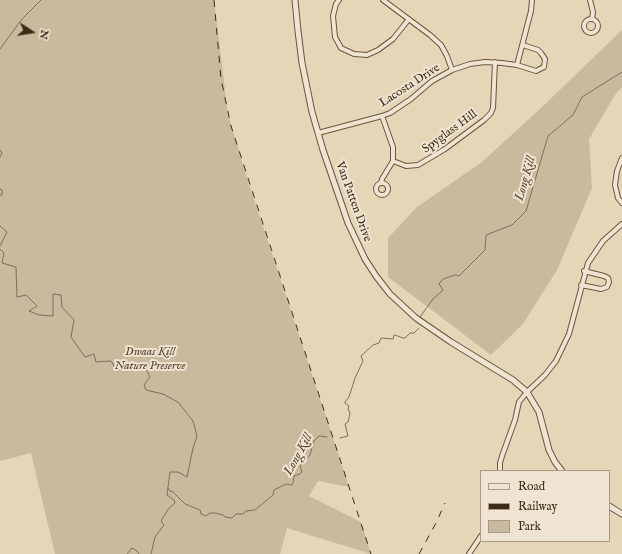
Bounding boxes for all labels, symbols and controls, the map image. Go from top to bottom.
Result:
north arrow [12,12,52,52]
text: N [36,28,52,41]
street label: Lacosta Drive [377,61,443,111]
street label: Spyglass Hill [420,107,480,157]
water label: Long Kill [512,155,540,203]
street label: Van Patten Drive [332,160,374,244]
park label: Dwaas Kill Nature Preserve [114,346,186,374]
water label: Long Kill [281,431,317,479]
legend [480,470,610,542]
text: Road [518,479,545,494]
text: Railway [518,499,557,514]
text: Park [518,519,541,534]

